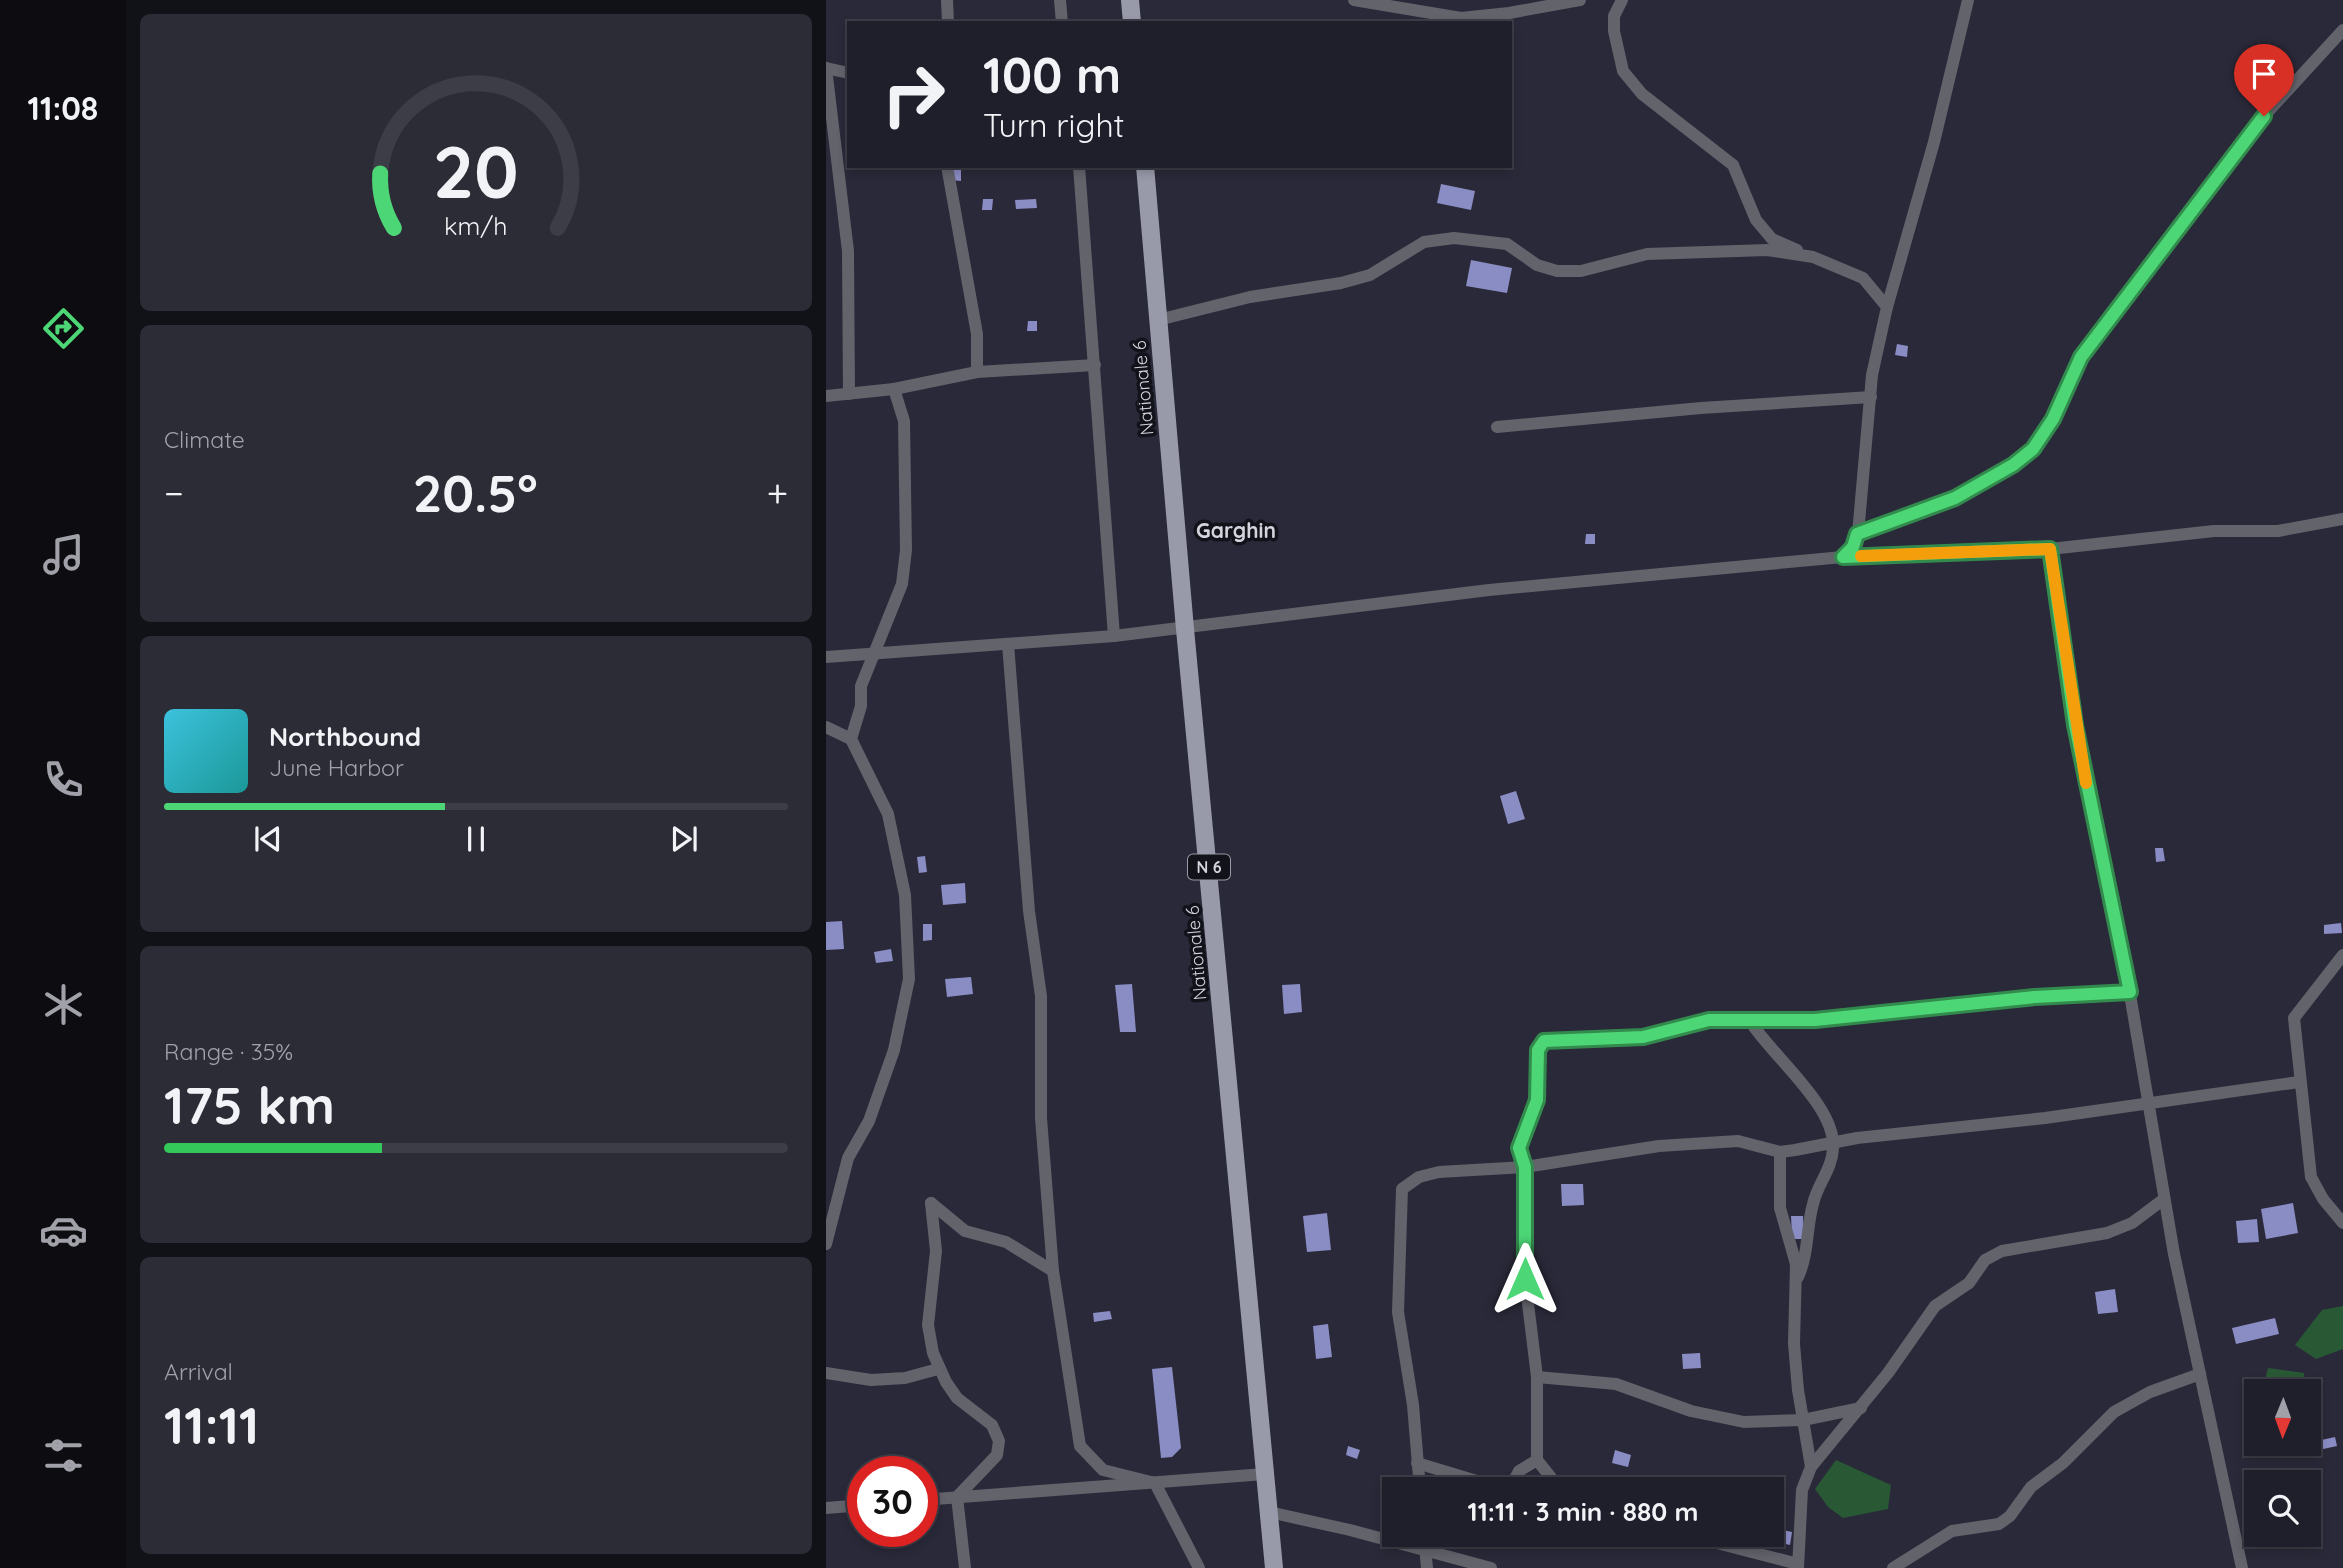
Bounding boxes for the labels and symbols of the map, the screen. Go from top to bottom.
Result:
pin [2234,44,2294,116]
street label: Nationale 6 [1127,339,1159,436]
district label: Garghin [1196,517,1276,543]
road number: N 6 [1188,854,1230,880]
street label: Nationale 6 [1180,904,1212,1001]
position arrow [1488,1242,1562,1316]
north arrow [2244,1379,2320,1456]
speed limit sign: 30 [847,1456,938,1547]

